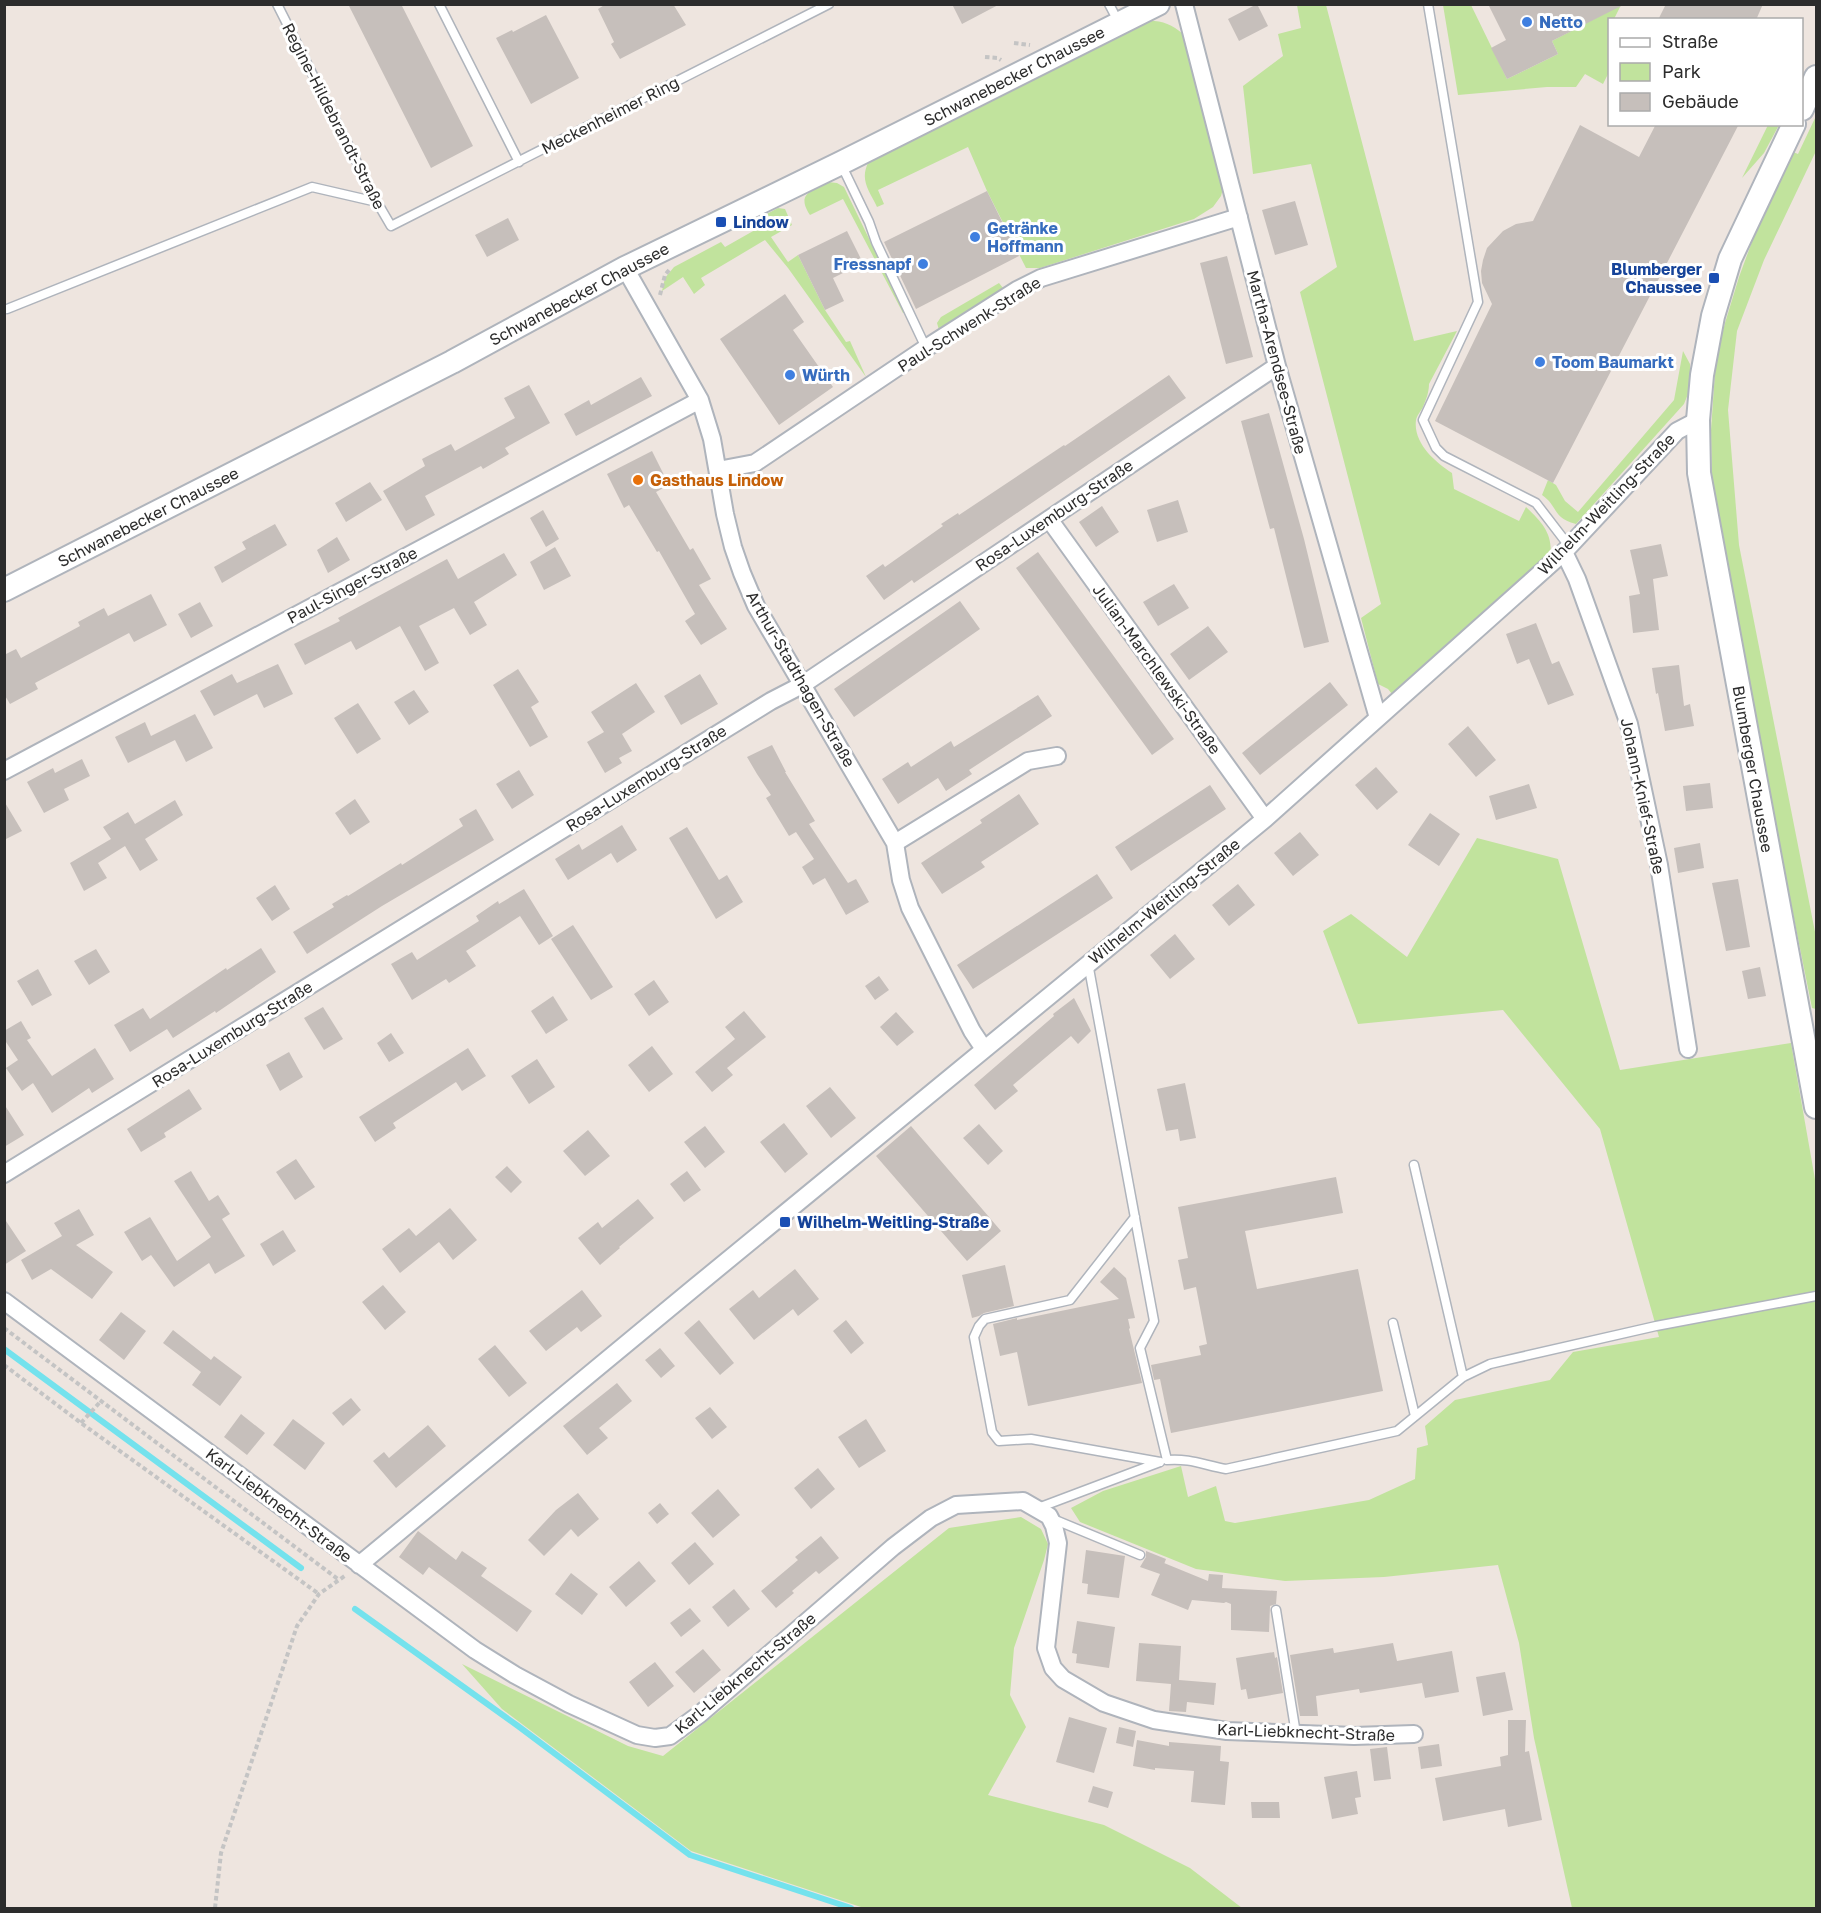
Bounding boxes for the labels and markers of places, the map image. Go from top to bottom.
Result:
place label: Netto [1539,12,1583,32]
marker: Netto [1520,15,1534,29]
place label: Lindow [733,212,790,232]
marker: Lindow [714,215,728,229]
place label: Getränke Hoffmann [987,218,1063,256]
marker: Getränke Hoffmann [968,230,982,244]
place label: Fressnapf [834,254,911,274]
marker: Fressnapf [916,257,930,271]
place label: Blumberger Chaussee [1611,259,1702,297]
marker: Blumberger Chaussee [1707,271,1721,285]
place label: Toom Baumarkt [1552,352,1674,372]
marker: Toom Baumarkt [1533,355,1547,369]
place label: Würth [802,365,850,385]
marker: Würth [783,368,797,382]
place label: Gasthaus Lindow [650,470,784,490]
marker: Gasthaus Lindow [631,473,645,487]
place label: Wilhelm-Weitling-Straße [797,1212,989,1232]
marker: Wilhelm-Weitling-Straße [778,1215,792,1229]

